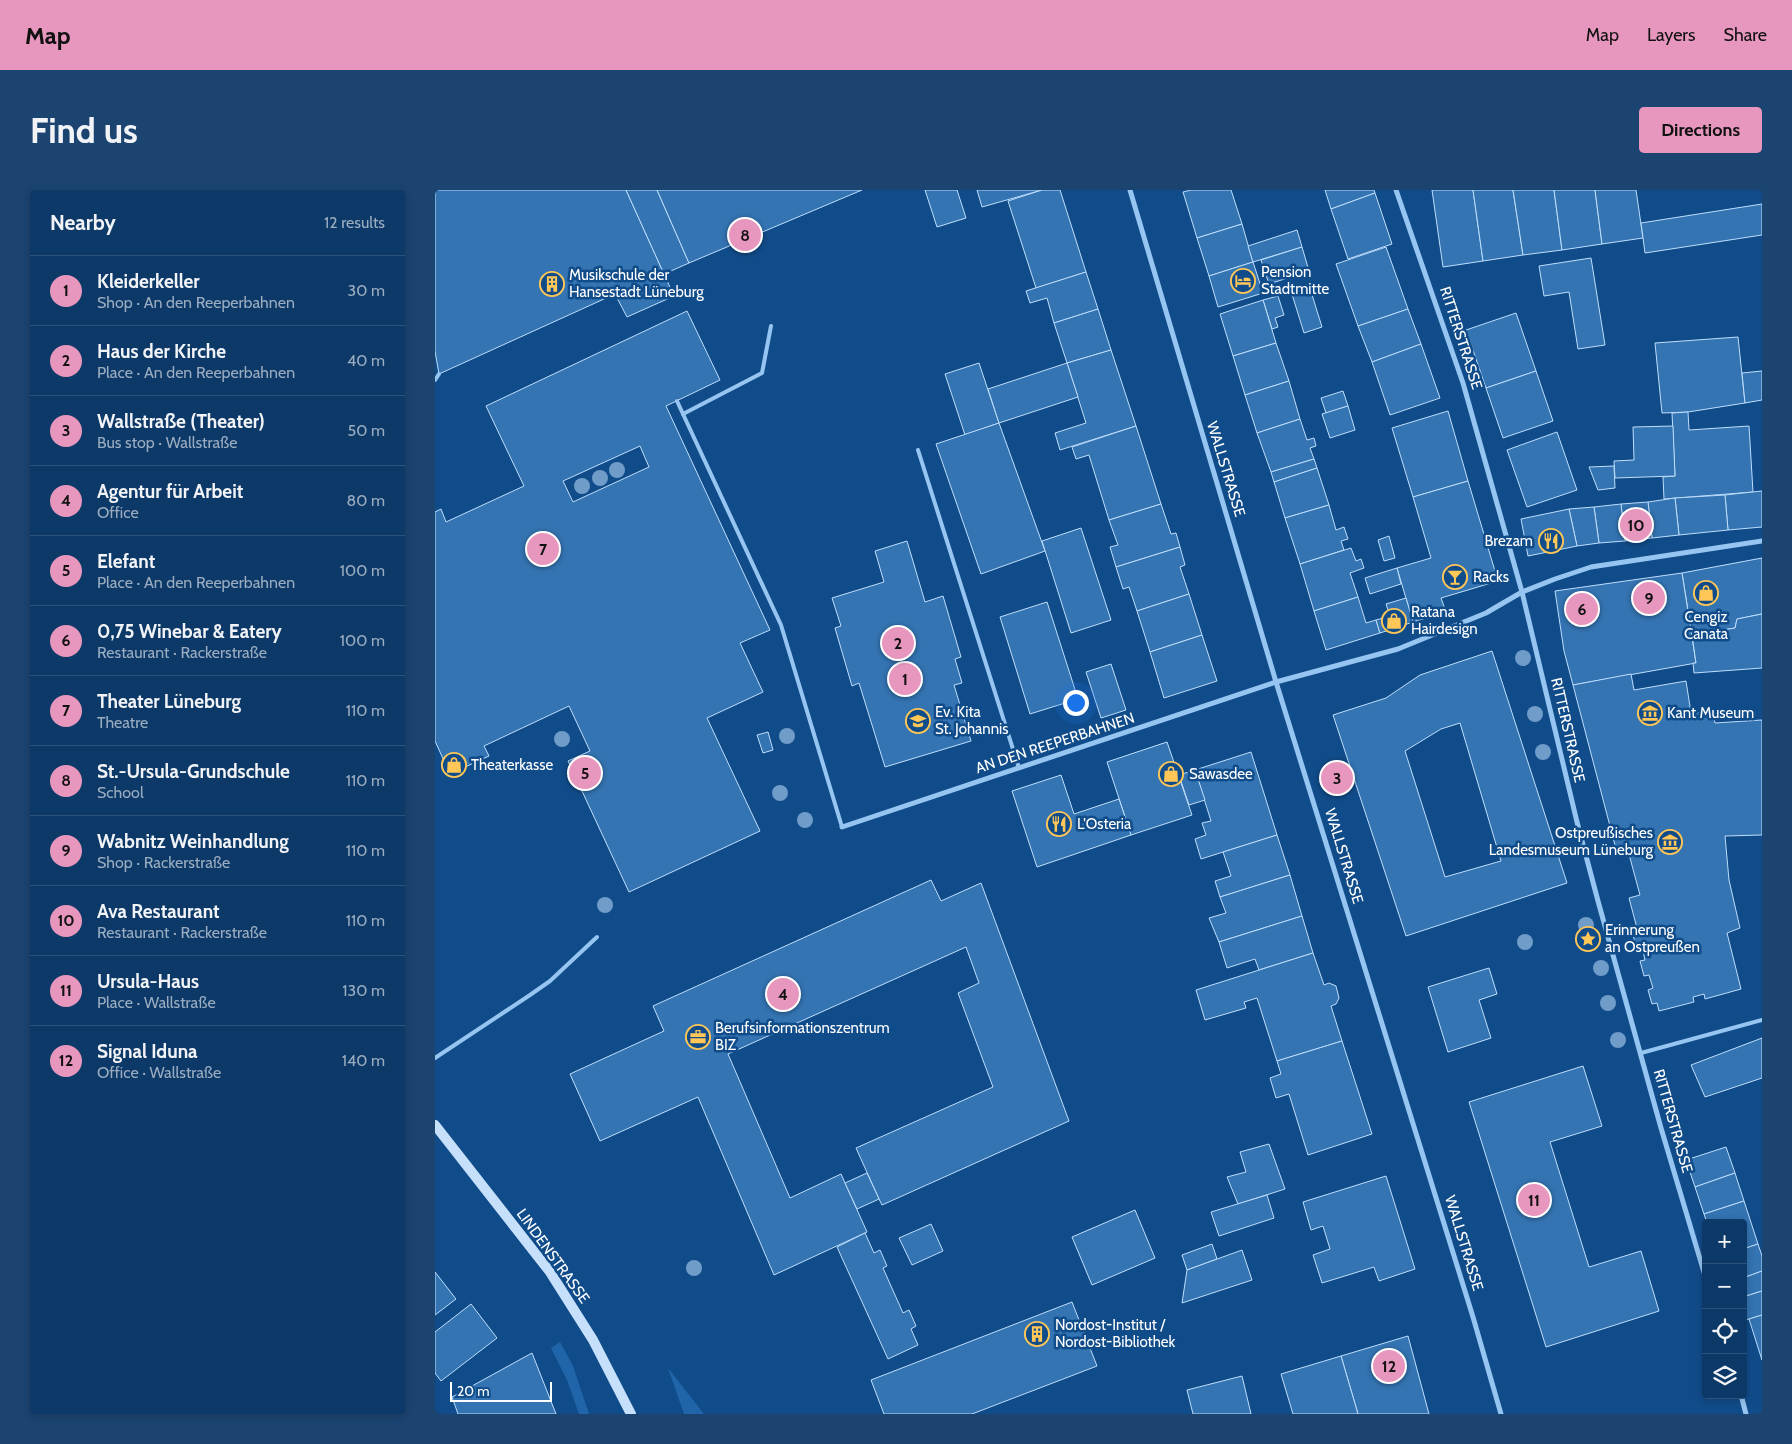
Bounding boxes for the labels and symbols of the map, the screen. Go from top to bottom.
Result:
pin: 8 [729,216,761,254]
place label: Pension Stadtmitte [1261,263,1330,298]
place label: Musikschule der Hansestadt Lüneburg [569,266,704,301]
hotel icon: Pension Stadtmitte [1230,268,1256,294]
building icon: Musikschule der Hansestadt Lüneburg [539,271,565,297]
street label: RITTERSTRASSE [1436,284,1486,392]
street label: WALLSTRASSE [1203,419,1249,519]
pin: 10 [1620,506,1652,544]
restaurant icon: Brezam [1538,528,1564,554]
pin: 7 [527,530,559,568]
place label: Brezam [1484,532,1533,550]
bar icon: Racks [1442,564,1468,590]
place label: Racks [1473,568,1509,586]
pin: 9 [1633,579,1665,617]
shop icon: Cengiz Canata [1693,580,1719,606]
pin: 6 [1566,590,1598,628]
place label: Ratana Hairdesign [1411,603,1478,638]
shop icon: Ratana Hairdesign [1381,608,1407,634]
place label: Cengiz Canata [1684,608,1729,643]
pin: 2 [882,624,914,662]
pin: 1 [889,660,921,698]
street label: RITTERSTRASSE [1547,676,1589,784]
your location [1063,690,1089,716]
museum icon: Kant Museum [1637,700,1663,726]
place label: Ev. Kita St. Johannis [935,703,1008,738]
place label: Kant Museum [1667,704,1754,722]
school or university icon: Ev. Kita St. Johannis [905,708,931,734]
street label: AN DEN REEPERBAHNEN [973,709,1137,777]
shop icon: Theaterkasse [441,752,467,778]
pin: 5 [569,754,601,792]
place label: Theaterkasse [471,756,553,774]
pin: 3 [1321,759,1353,797]
shop icon: Sawasdee [1158,761,1184,787]
place label: Sawasdee [1189,765,1253,783]
street label: WALLSTRASSE [1321,806,1367,906]
restaurant icon: L'Osteria [1046,811,1072,837]
place label: L'Osteria [1077,815,1132,833]
place label: Ostpreußisches Landesmuseum Lüneburg [1489,824,1654,859]
museum icon: Ostpreußisches Landesmuseum Lüneburg [1657,829,1683,855]
place label: Erinnerung an Ostpreußen [1605,921,1700,956]
place icon: Erinnerung an Ostpreußen [1575,926,1601,952]
pin: 4 [767,975,799,1013]
place label: Berufsinformationszentrum BIZ [715,1019,890,1054]
office icon: Berufsinformationszentrum BIZ [685,1024,711,1050]
street label: RITTERSTRASSE [1650,1067,1696,1175]
pin: 11 [1518,1181,1550,1219]
street label: WALLSTRASSE [1441,1193,1487,1293]
street label: LINDENSTRASSE [513,1205,593,1307]
place label: Nordost-Institut / Nordost-Bibliothek [1055,1316,1175,1351]
building icon: Nordost-Institut / Nordost-Bibliothek [1024,1321,1050,1347]
pin: 12 [1373,1347,1405,1385]
scale bar [450,1379,553,1402]

